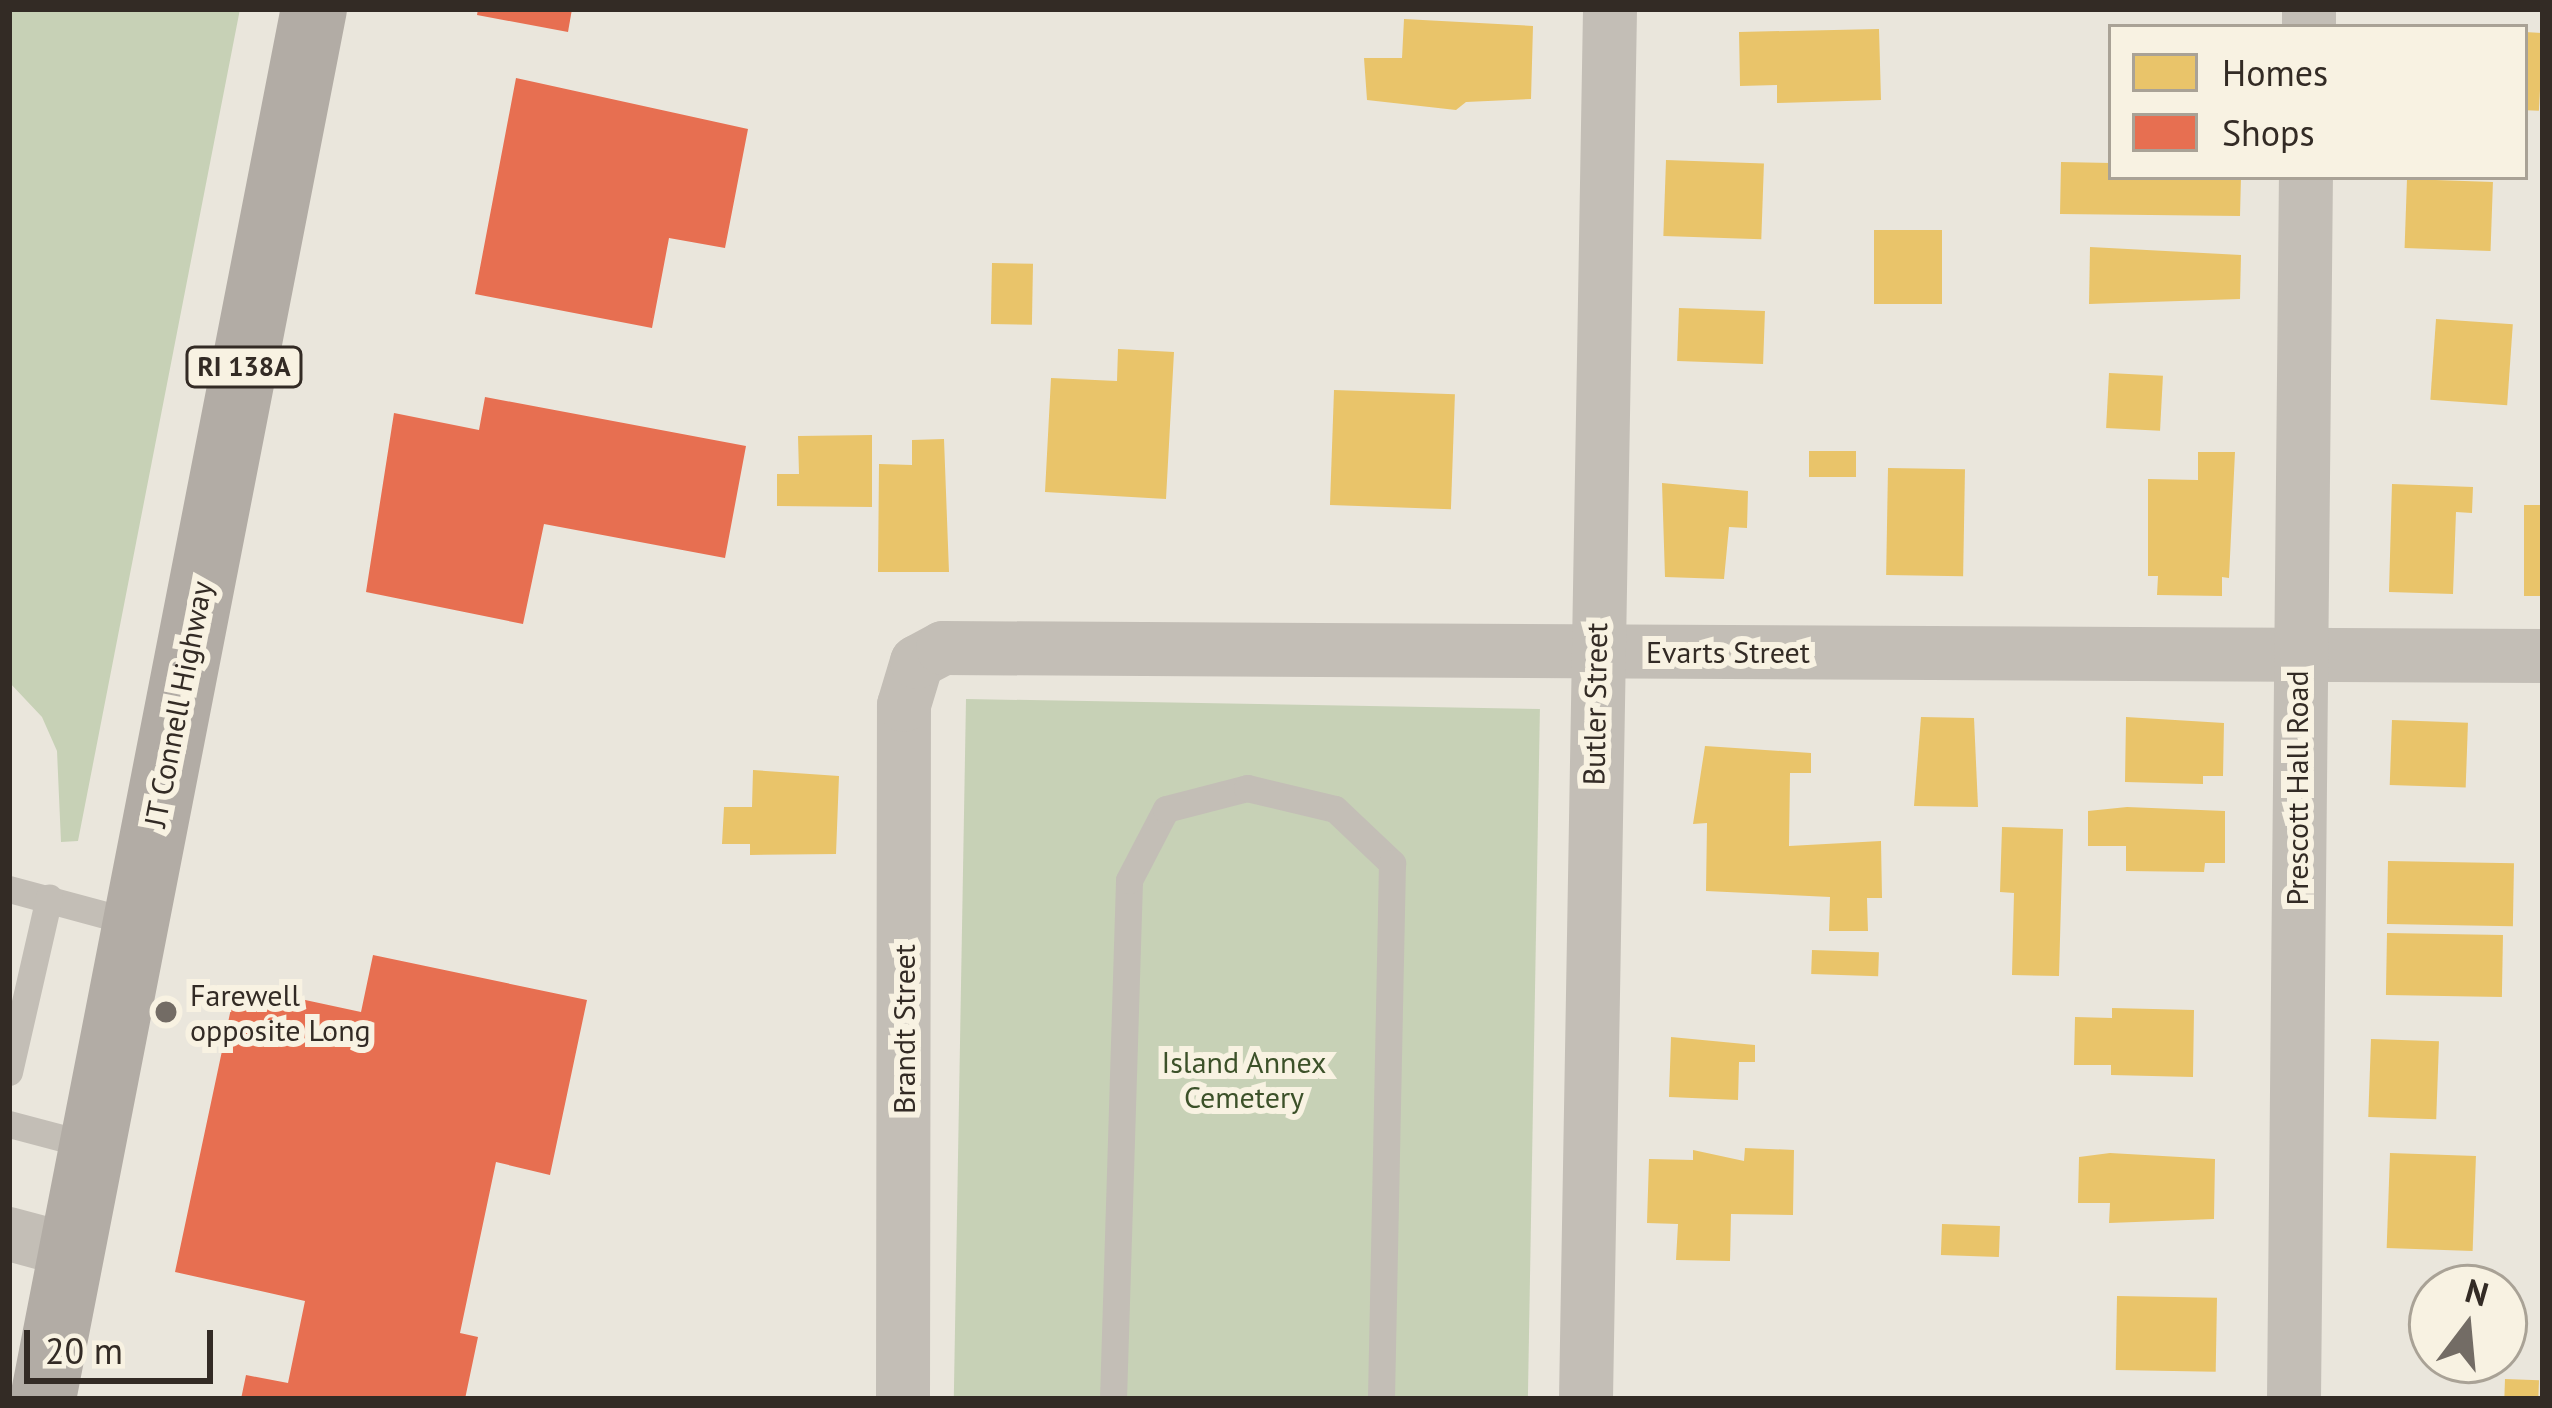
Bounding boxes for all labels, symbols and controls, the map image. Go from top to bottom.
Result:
legend [2108,24,2528,180]
text: Homes [2222,49,2328,96]
text: Shops [2222,109,2315,156]
road number: RI 138A [184,346,304,388]
street label: JT Connell Highway [136,577,220,831]
street label: Butler Street [1576,622,1614,786]
street label: Evarts Street [1646,634,1810,670]
street label: Prescott Hall Road [2279,670,2315,906]
street label: Brandt Street [886,944,922,1114]
place label: Farewell opposite Long [190,977,371,1048]
marker: Farewell opposite Long [153,999,179,1025]
park label: Island Annex Cemetery [1161,1044,1327,1114]
north arrow [2408,1264,2528,1384]
text: N [2461,1268,2494,1315]
scale bar [30,1306,219,1380]
text: 20 m [45,1327,123,1374]

